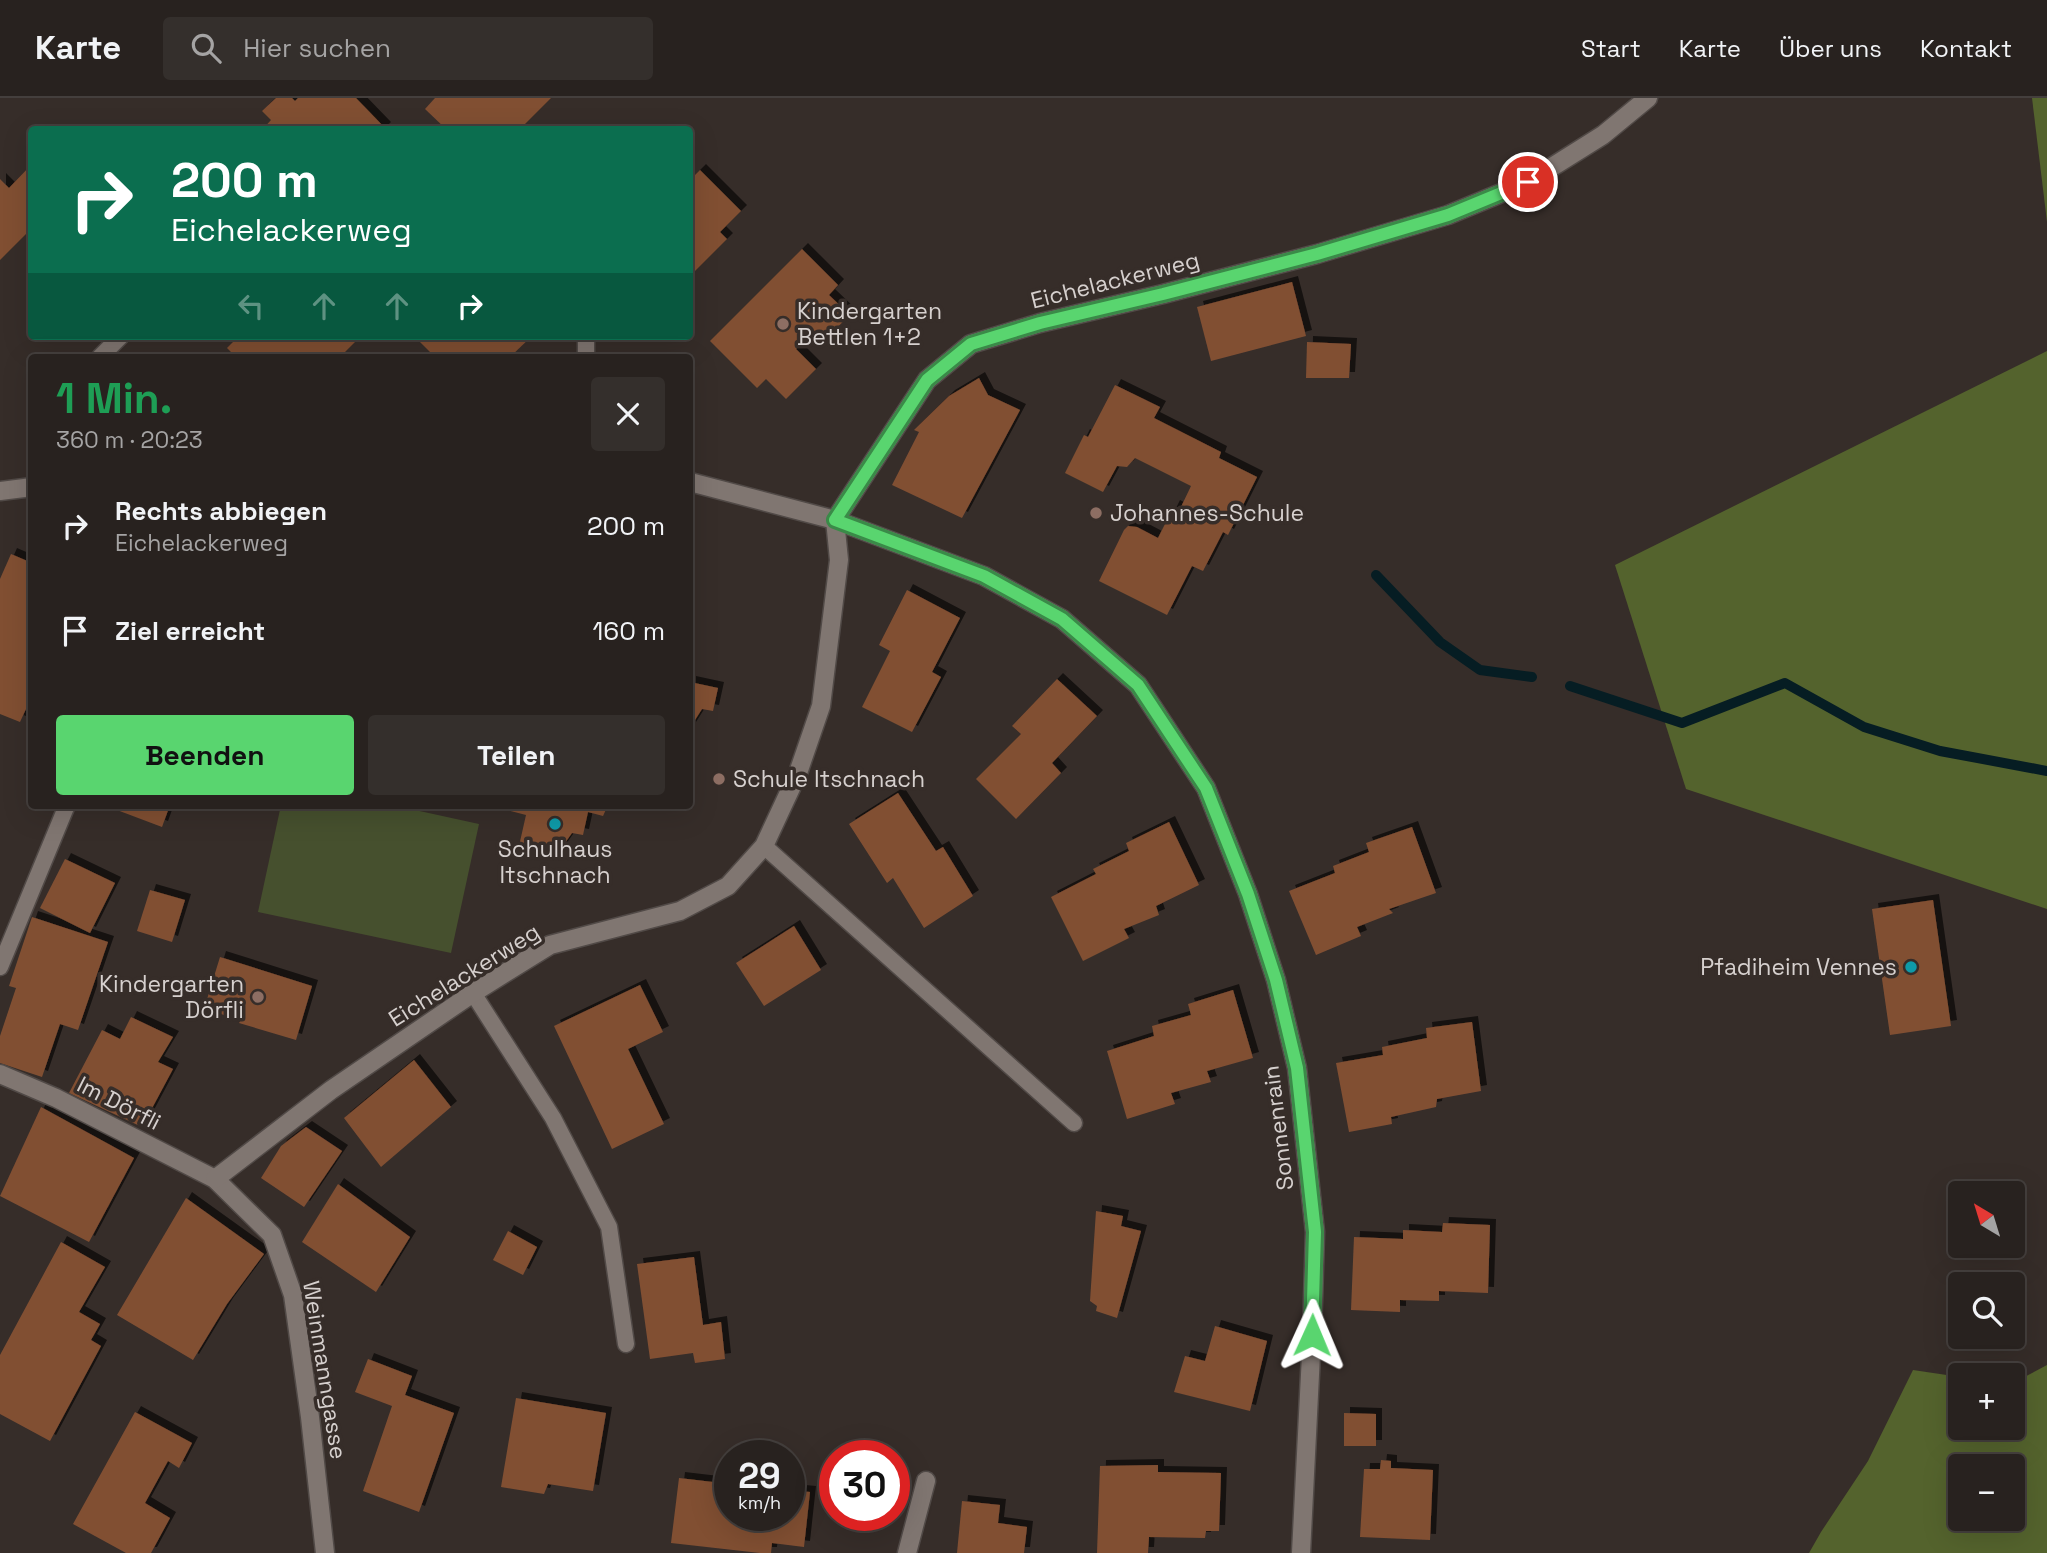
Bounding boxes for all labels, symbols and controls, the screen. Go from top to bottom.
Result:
search box [163,17,653,80]
text: Karte [35,27,121,69]
icon: search [187,29,225,67]
text: Hier suchen [243,31,391,65]
text: Start [1581,33,1641,64]
text: Karte [1679,33,1741,64]
text: Über uns [1779,33,1882,64]
text: Kontakt [1920,33,2012,64]
text: 200 m [171,149,318,211]
pin [1498,152,1558,212]
icon: right [56,154,147,245]
icon: arrive [1509,163,1547,201]
text: Eichelackerweg [171,210,412,250]
street label: Eichelackerweg [1027,245,1203,315]
icon: left [232,287,270,325]
icon: ahead [305,287,343,325]
icon: ahead [378,287,416,325]
icon: right [451,287,489,325]
place label: Kindergarten Bettlen 1+2 [797,296,942,352]
marker: Kindergarten Bettlen 1+2 [775,316,791,332]
text: 1 Min. [56,372,172,425]
button: close [591,377,665,451]
text: 360 m · 20:23 [56,425,203,455]
text: Rechts abbiegen [115,494,327,528]
place label: Johannes-Schule [1110,498,1304,528]
marker: Johannes-Schule [1088,505,1104,521]
icon: right [56,507,94,545]
text: 200 m [587,509,665,543]
text: Eichelackerweg [115,528,288,558]
icon: arrive [56,612,94,650]
text: Ziel erreicht [115,614,265,648]
text: 160 m [593,614,665,648]
button: Beenden [56,715,354,795]
button: Teilen [368,715,665,795]
place label: Schule Itschnach [733,764,925,794]
marker: Schule Itschnach [711,771,727,787]
marker: Schulhaus Itschnach [547,816,563,832]
place label: Schulhaus Itschnach [498,834,612,890]
street label: Eichelackerweg [383,916,545,1034]
place label: Pfadiheim Vennes [1700,952,1897,982]
marker: Pfadiheim Vennes [1903,959,1919,975]
place label: Kindergarten Dörfli [99,969,244,1025]
marker: Kindergarten Dörfli [250,989,266,1005]
street label: Sonnenrain [1255,1064,1301,1192]
street label: Im Dörfli [72,1069,166,1137]
north arrow [1948,1181,2025,1258]
map controls [1948,1181,2025,1531]
button: search [1948,1272,2025,1349]
street label: Weinmanngasse [296,1279,354,1461]
position arrow [1275,1298,1349,1372]
button: + [1948,1363,2025,1440]
speed limit sign: 30 [819,1440,910,1531]
text: 29 [738,1454,781,1498]
button: − [1948,1454,2025,1531]
text: km/h [738,1491,781,1514]

